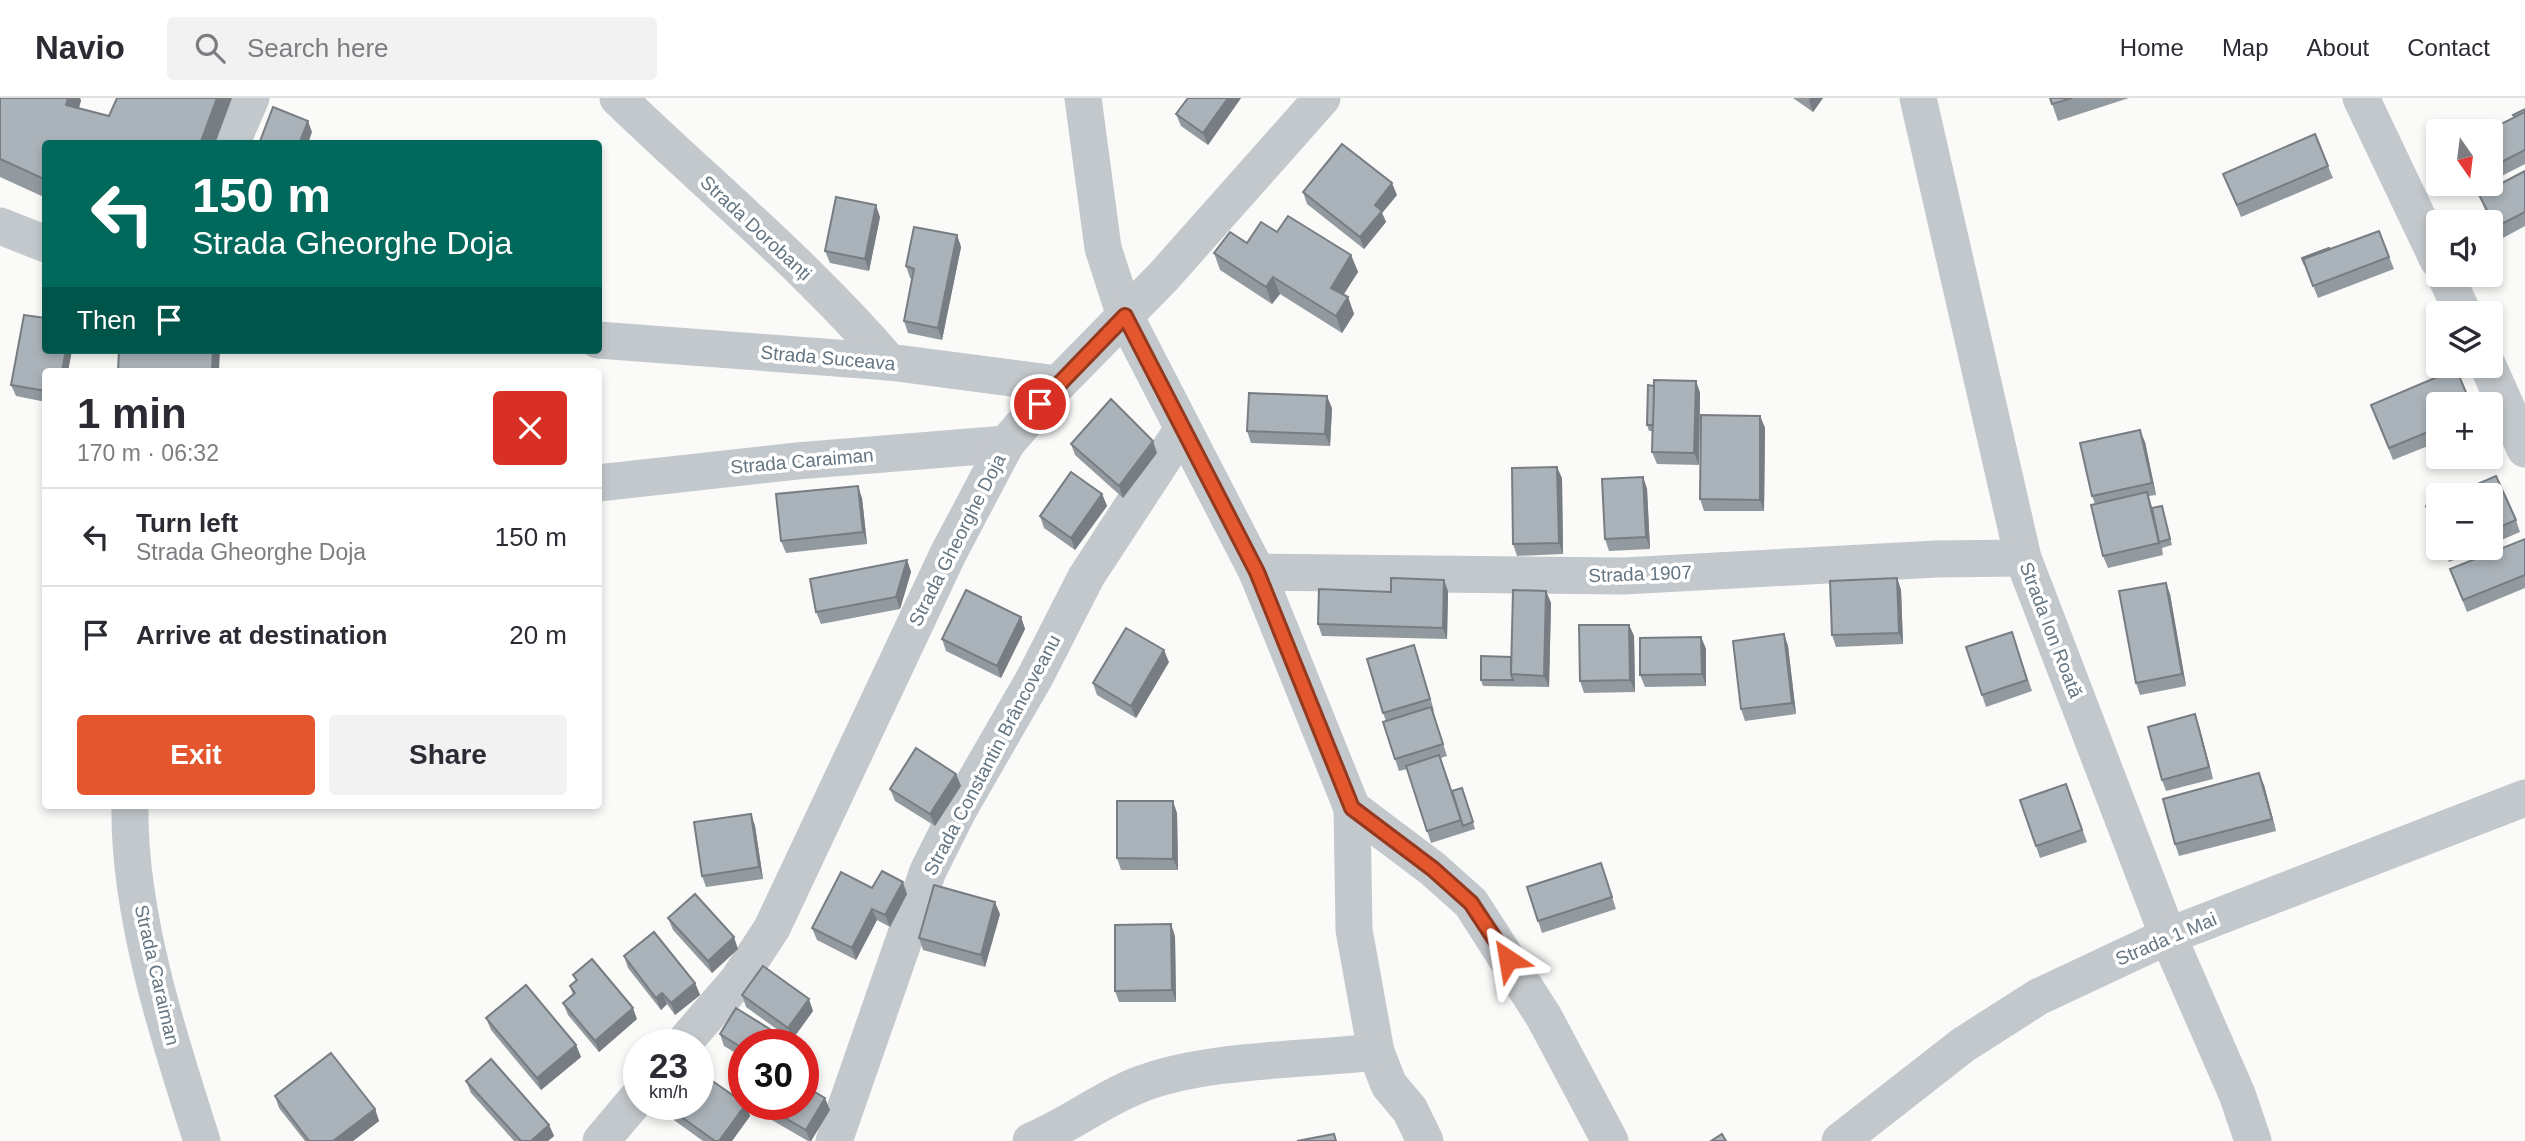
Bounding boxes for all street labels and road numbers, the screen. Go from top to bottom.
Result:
street label: Strada Dorobanți [696,171,816,285]
street label: Strada Suceava [760,342,897,374]
street label: Strada Caraiman [730,444,874,478]
street label: Strada Gheorghe Doja [904,450,1010,629]
street label: Strada Ion Roată [2015,559,2087,701]
street label: Strada 1907 [1588,562,1692,586]
street label: Strada Constantin Brâncoveanu [920,631,1064,879]
street label: Strada Caraiman [131,903,183,1047]
street label: Strada 1 Mai [2112,908,2220,970]

